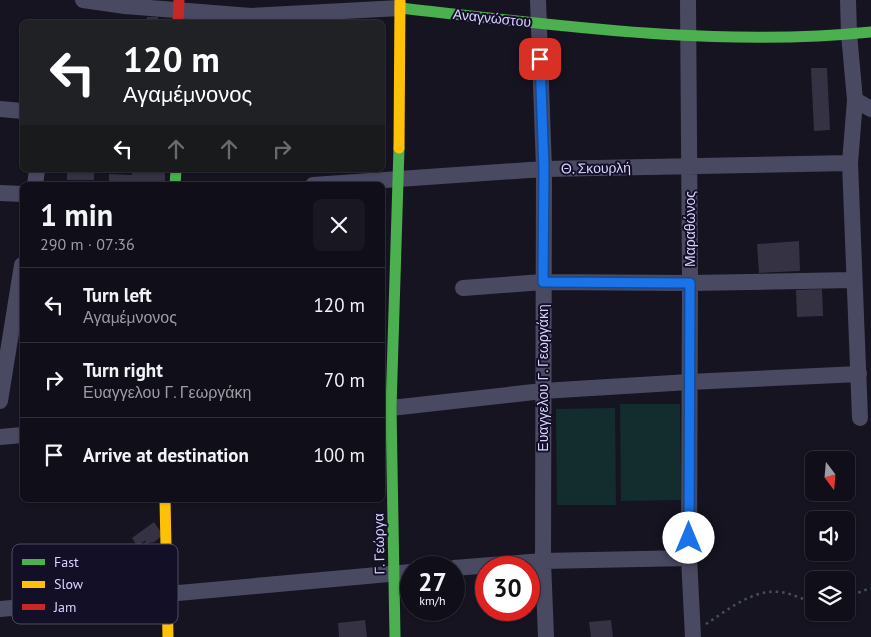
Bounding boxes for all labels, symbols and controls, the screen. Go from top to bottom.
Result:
street label: Αναγνώστου [452,5,532,31]
text: 120 m [123,36,220,82]
pin [519,38,561,80]
icon: left [40,40,105,105]
icon: arrive [526,45,554,73]
text: Αγαμέμνονος [123,80,252,108]
icon: left [109,135,137,163]
icon: ahead [162,135,190,163]
icon: ahead [215,135,243,163]
icon: right [268,135,296,163]
street label: Θ. Σκουρλή [561,158,631,178]
street label: Μαραθώνος [681,191,699,267]
text: 1 min [40,195,113,234]
button: close [313,199,365,251]
text: 290 m · 07:36 [40,234,135,254]
text: Turn left [83,283,152,307]
icon: left [40,291,68,319]
text: 120 m [313,293,365,317]
street label: Ευαγγελου Γ. Γεωργάκη [534,304,552,452]
text: Αγαμέμνονος [83,307,177,327]
text: Turn right [83,358,163,382]
icon: right [40,366,68,394]
text: 70 m [324,368,365,392]
text: Ευαγγελου Γ. Γεωργάκη [83,382,251,402]
icon: arrive [40,441,68,469]
text: Arrive at destination [83,443,249,467]
text: 100 m [313,443,365,467]
north arrow [805,451,855,501]
map controls [805,451,855,621]
position arrow [662,511,714,563]
button: sound [805,511,855,561]
street label: Γ. Γεώργα [369,513,389,575]
legend [12,544,178,624]
text: Fast [54,553,79,571]
speed limit sign: 30 [475,556,540,621]
text: 27 [418,566,447,598]
button: layers [805,571,855,621]
text: Slow [54,575,84,593]
text: km/h [419,593,446,608]
text: Jam [53,598,76,616]

